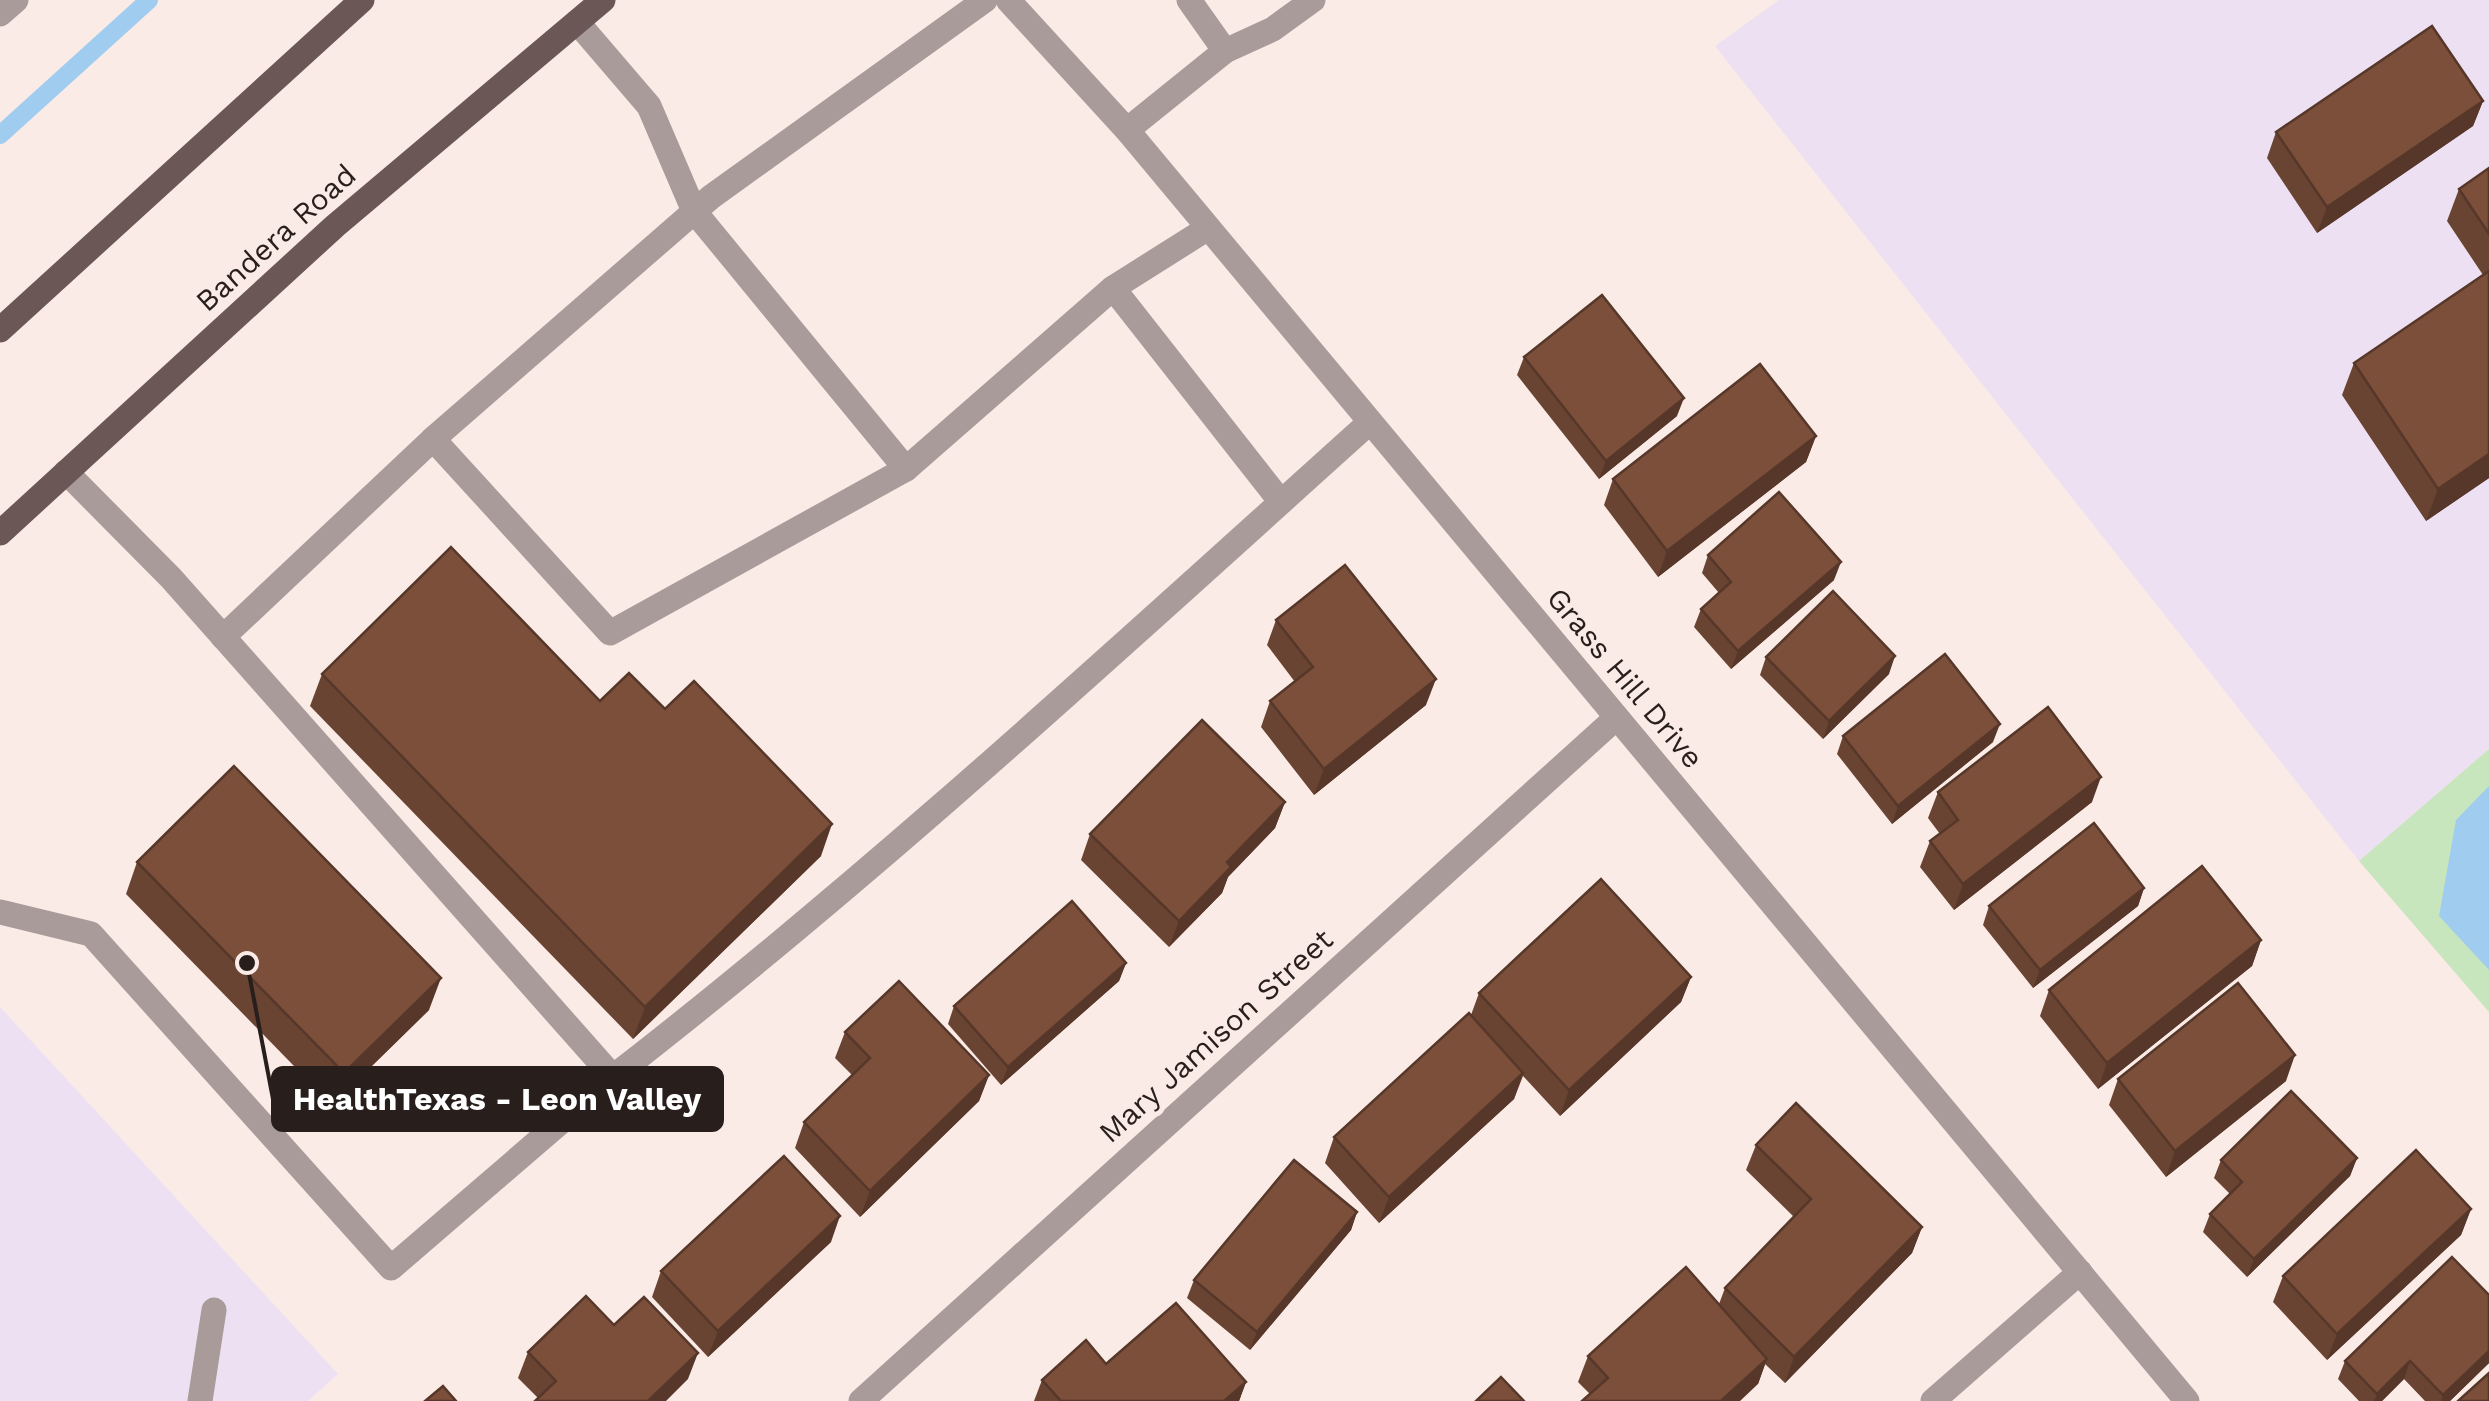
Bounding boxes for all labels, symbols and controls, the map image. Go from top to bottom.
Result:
street label: Bandera Road [189,157,363,318]
street label: Grass Hill Drive [1540,580,1711,775]
street label: Mary Jamison Street [1092,921,1340,1150]
callout: HealthTexas - Leon Valley [273,1068,722,1130]
text: HealthTexas - Leon Valley [293,1080,702,1118]

